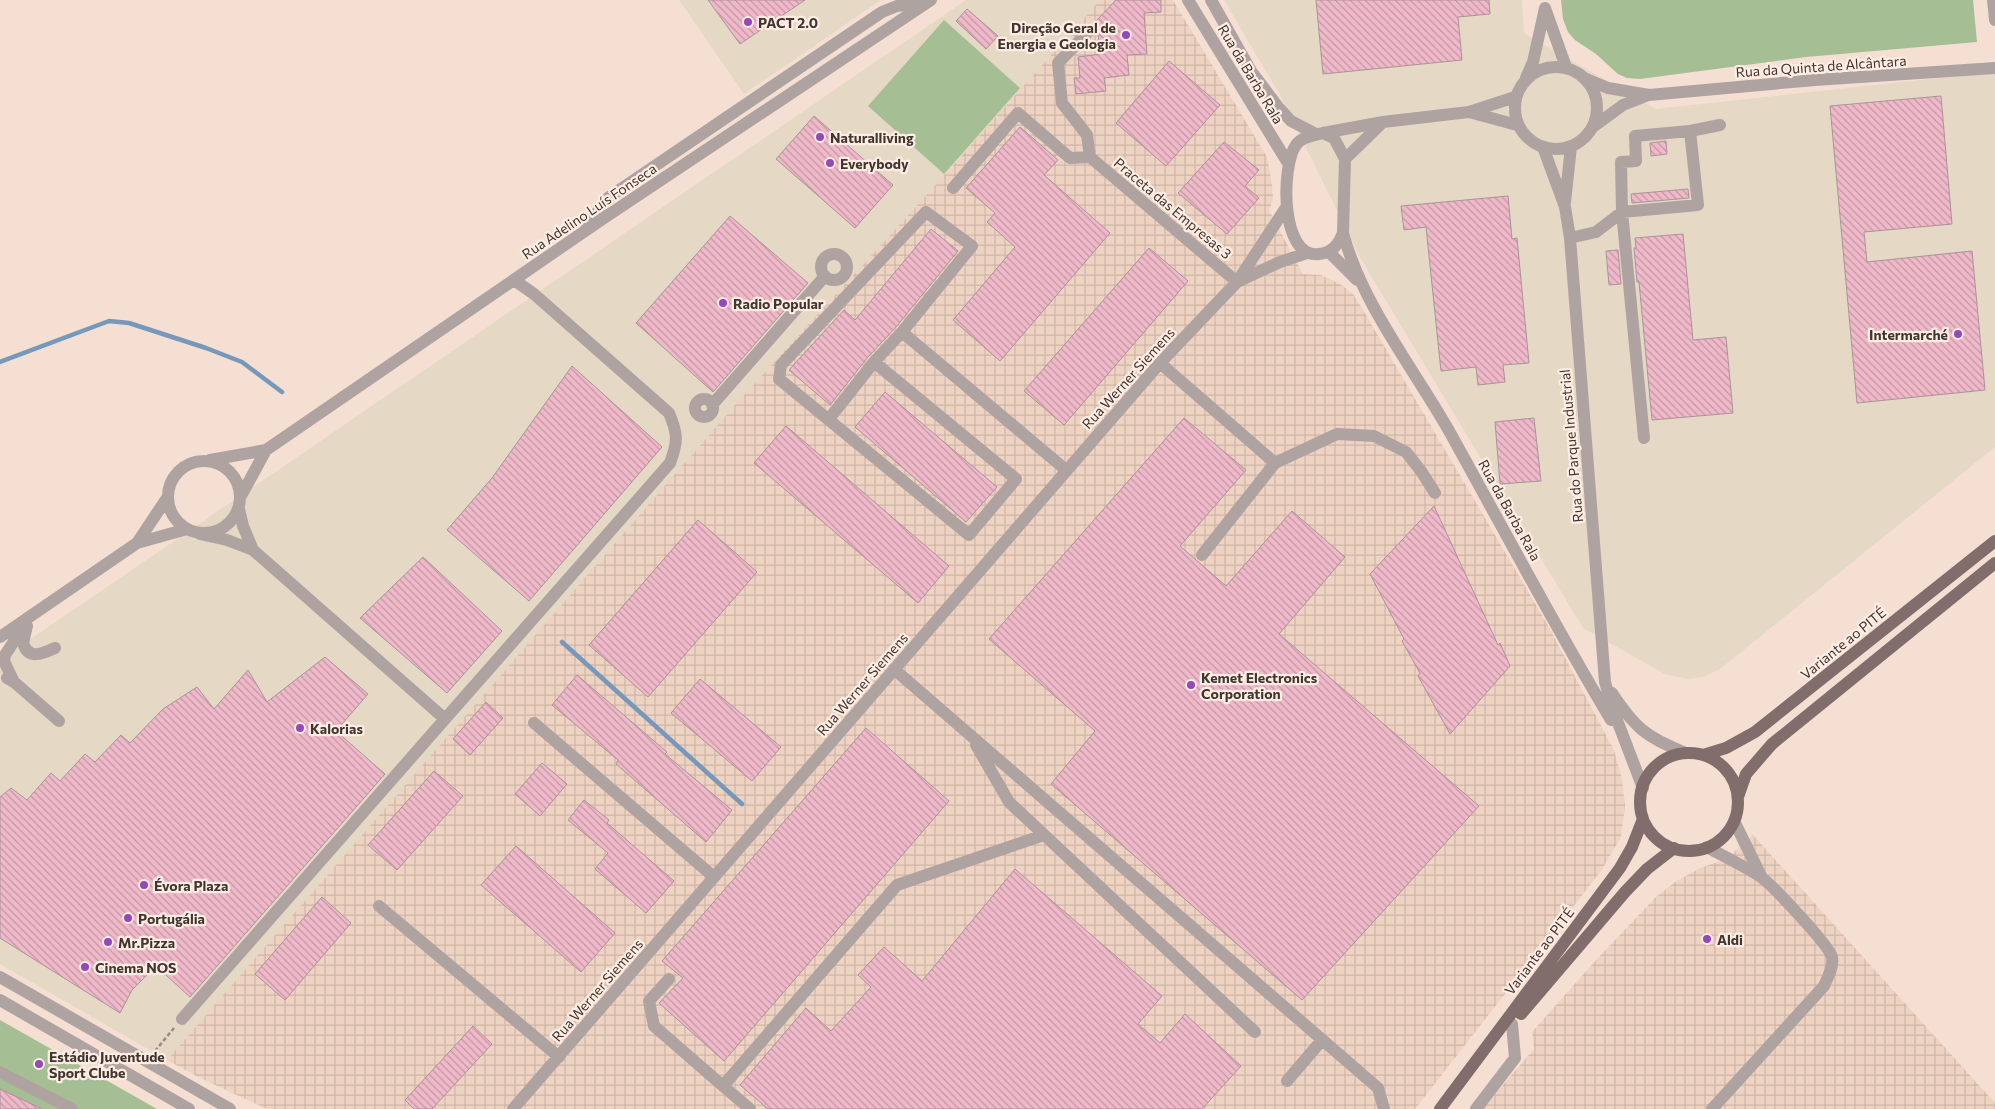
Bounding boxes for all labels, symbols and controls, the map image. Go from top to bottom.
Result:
place label: PACT 2.0 [758,14,818,31]
marker: PACT 2.0 [742,16,754,28]
place label: Direção Geral de Energia e Geologia [998,19,1116,52]
street label: Rua da Barba Rala [1215,21,1287,127]
marker: Direção Geral de Energia e Geologia [1120,29,1132,41]
street label: Rua da Quinta de Alcântara [1735,52,1907,80]
place label: Naturalliving [830,129,914,146]
marker: Naturalliving [814,131,826,143]
street label: Praceta das Empresas 3 [1111,154,1235,262]
place label: Everybody [840,155,909,172]
marker: Everybody [824,157,836,169]
street label: Rua Adelino Luís Fonseca [518,160,660,262]
place label: Radio Popular [733,295,824,312]
marker: Radio Popular [717,297,729,309]
street label: Rua Werner Siemens [1078,324,1178,432]
place label: Intermarché [1869,326,1948,343]
marker: Intermarché [1952,328,1964,340]
street label: Rua do Parque Industrial [1556,369,1586,523]
street label: Rua da Barba Rala [1475,456,1545,564]
street label: Variante ao PITÉ [1797,603,1889,683]
street label: Rua Werner Siemens [813,629,911,739]
place label: Kemet Electronics Corporation [1201,669,1318,702]
marker: Kemet Electronics Corporation [1185,679,1197,691]
place label: Kalorias [310,720,363,737]
marker: Kalorias [294,722,306,734]
place label: Évora Plaza [154,877,228,894]
marker: Évora Plaza [138,879,150,891]
street label: Variante ao PITÉ [1501,904,1577,998]
place label: Portugália [138,910,205,927]
marker: Portugália [122,912,134,924]
place label: Aldi [1717,931,1743,948]
marker: Aldi [1701,933,1713,945]
place label: Mr.Pizza [118,934,175,951]
street label: Rua Werner Siemens [548,935,646,1045]
marker: Mr.Pizza [102,936,114,948]
place label: Cinema NOS [95,959,177,976]
marker: Cinema NOS [79,961,91,973]
place label: Estádio Juventude Sport Clube [49,1048,165,1081]
marker: Estádio Juventude Sport Clube [33,1058,45,1070]

